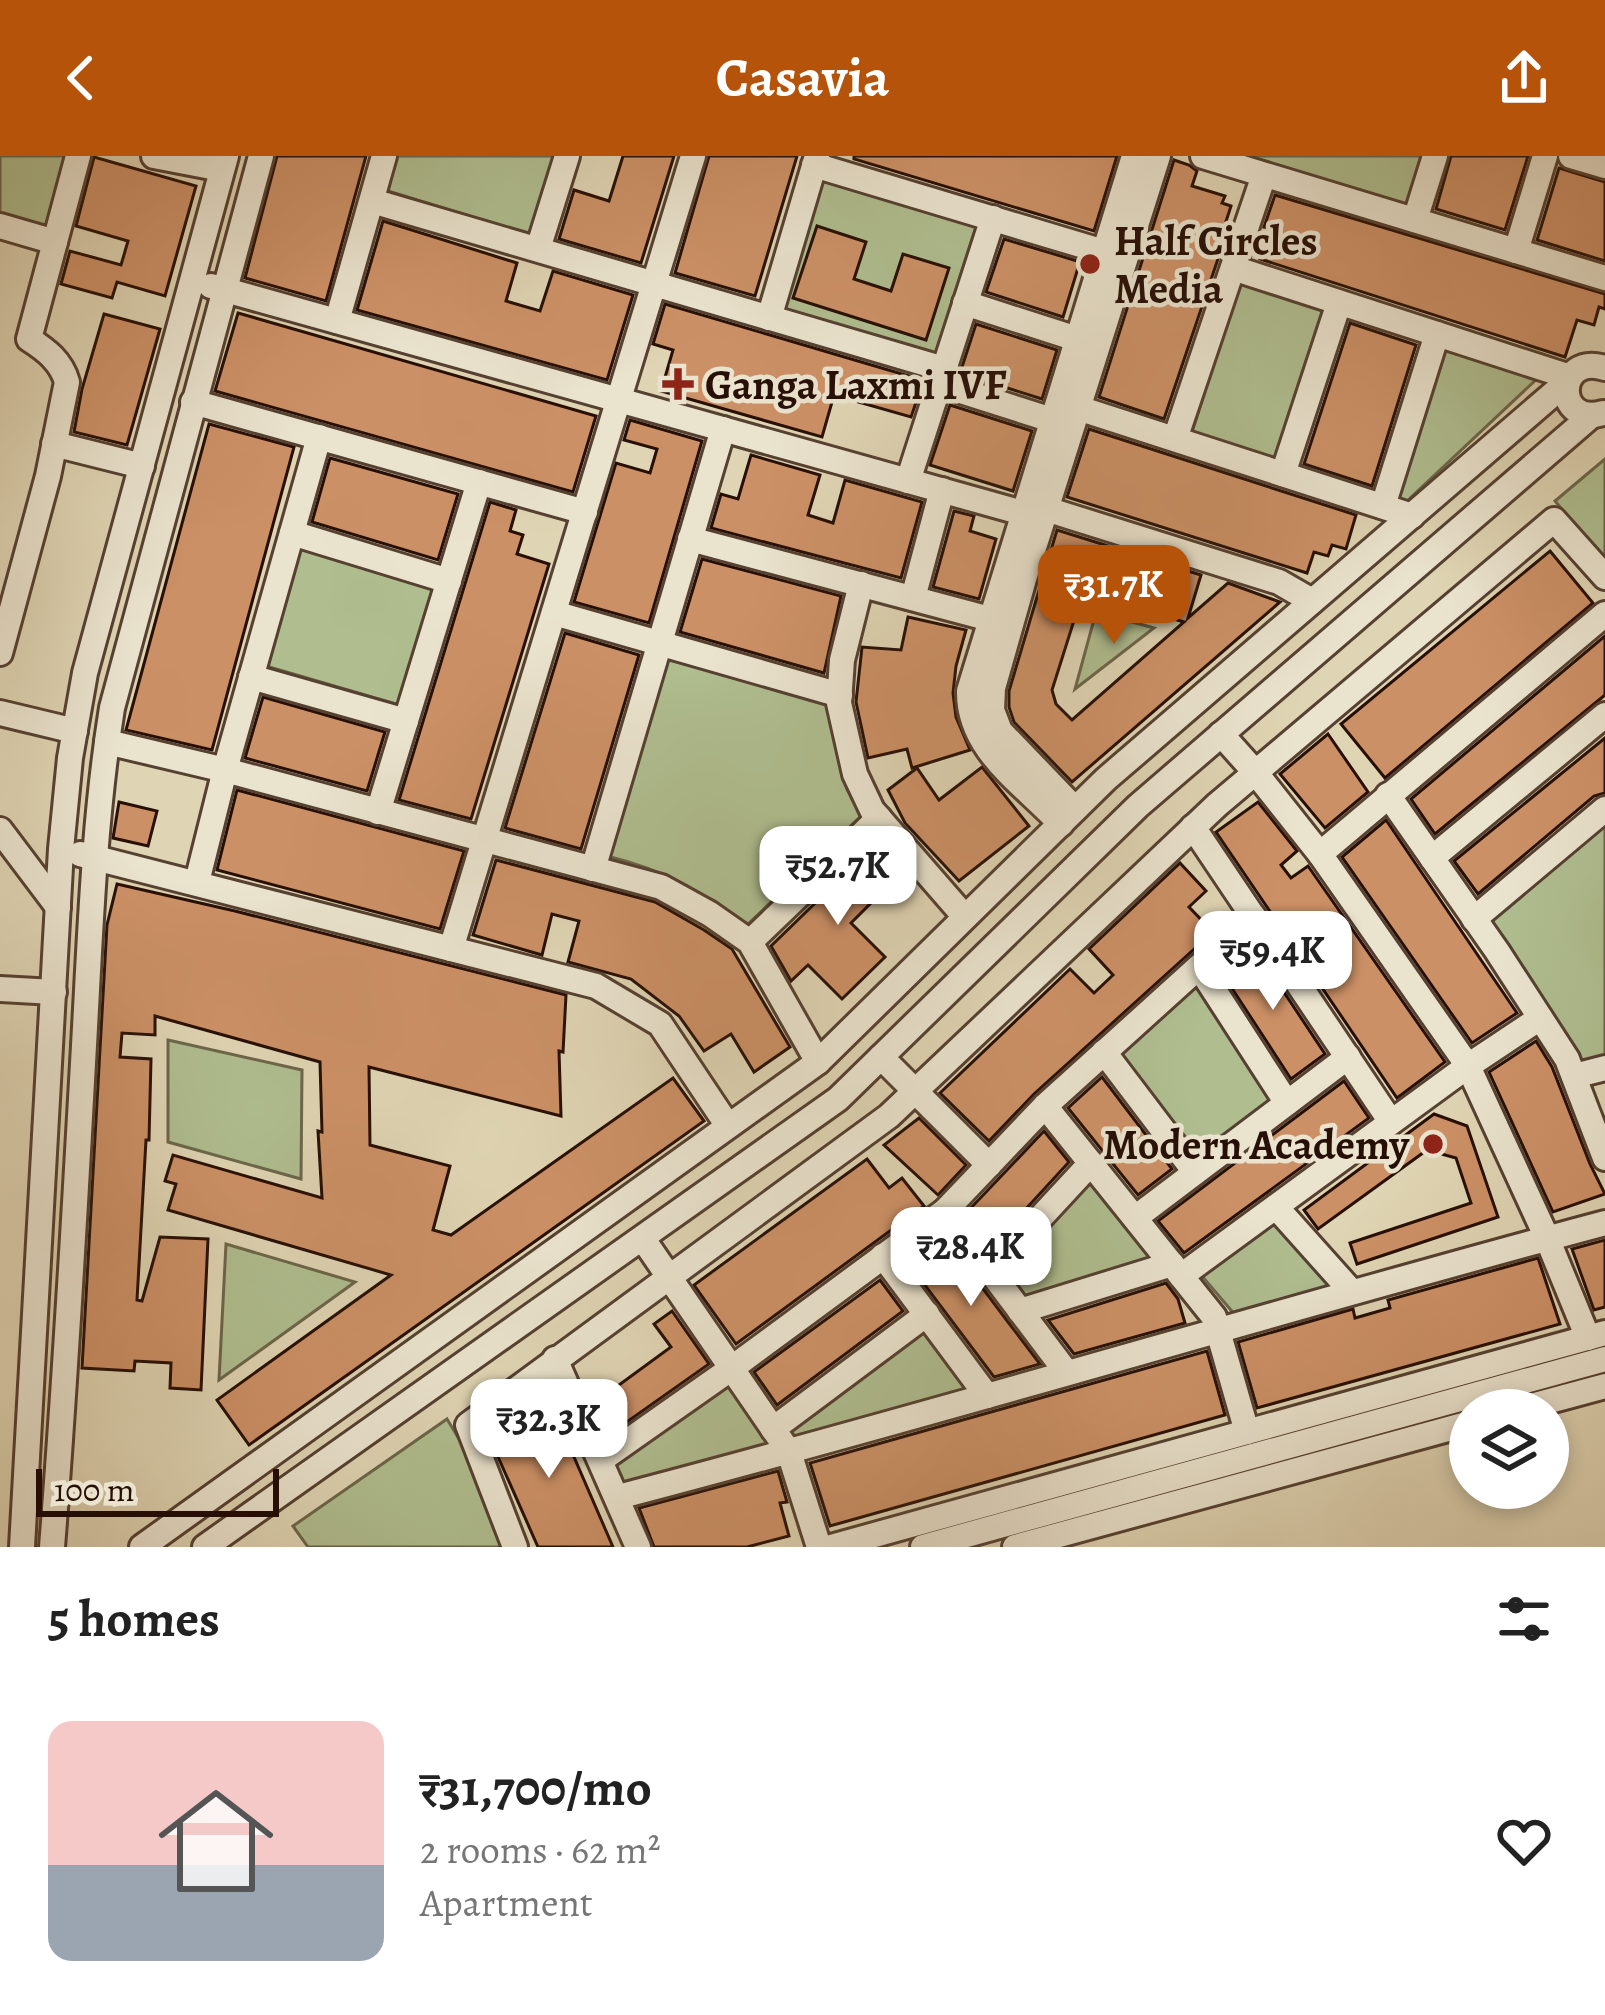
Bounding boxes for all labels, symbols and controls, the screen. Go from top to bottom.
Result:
text: Casavia [716,41,889,115]
icon: back [48,45,114,111]
icon: share [1491,45,1557,111]
place label: Half Circles Media [1114,212,1318,317]
marker: Half Circles Media [1077,251,1103,277]
place label: Ganga Laxmi IVF [705,356,1007,413]
marker: Ganga Laxmi IVF [662,368,694,400]
pin: ₹31.7K [1016,545,1212,647]
text: ₹31.7K [1065,557,1163,610]
pin: ₹52.7K [740,826,936,928]
text: ₹52.7K [786,838,890,891]
pin: ₹59.4K [1175,911,1371,1013]
text: ₹59.4K [1221,923,1325,976]
place label: Modern Academy [1103,1116,1411,1173]
marker: Modern Academy [1420,1131,1446,1157]
pin: ₹28.4K [873,1207,1069,1309]
text: ₹28.4K [918,1219,1024,1272]
pin: ₹32.3K [451,1379,647,1481]
map controls [1449,1389,1569,1509]
button: layers [1449,1389,1569,1509]
text: ₹32.3K [497,1391,601,1444]
scale bar [36,1463,279,1516]
text: 100 m [54,1467,134,1512]
text: 5 homes [48,1584,220,1654]
icon: filters [1491,1586,1557,1652]
text: ₹31,700/mo [420,1753,652,1823]
icon: home [144,1769,288,1913]
icon: heart [1491,1808,1557,1874]
text: 2 rooms · 62 m² [420,1823,660,1876]
text: Apartment [420,1876,593,1929]

